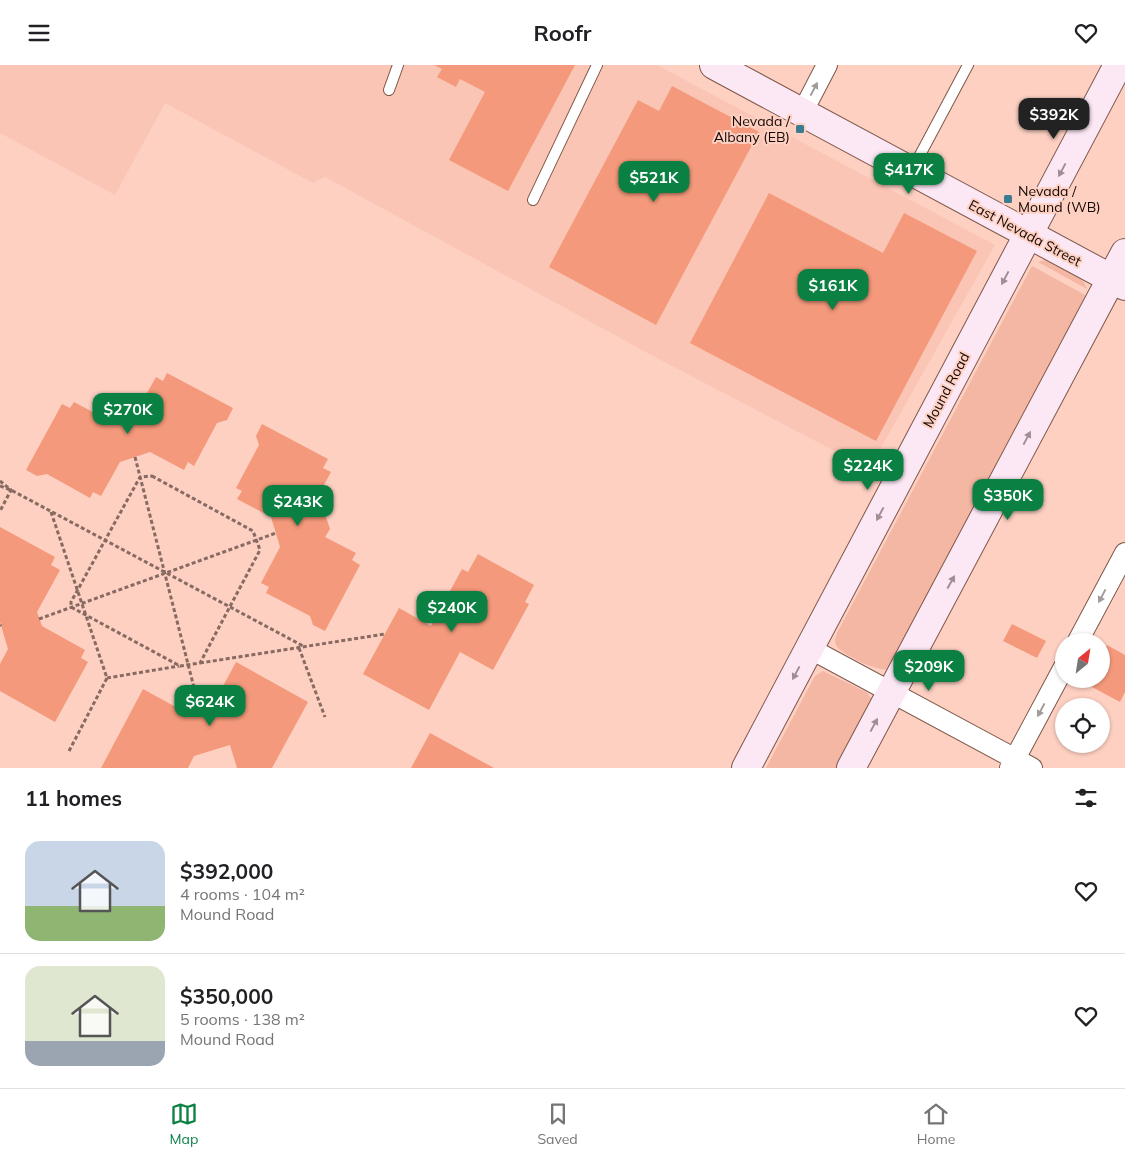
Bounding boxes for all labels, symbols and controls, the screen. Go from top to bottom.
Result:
icon: menu [25,19,53,47]
text: Roofr [534,19,591,47]
icon: heart [1072,19,1100,47]
one-way arrow [810,82,819,95]
pin: $392K [1019,97,1089,140]
text: $392K [1029,104,1079,124]
place label: Nevada / Albany (EB) [714,112,791,146]
marker: Nevada / Albany (EB) [794,123,806,135]
pin: $417K [874,153,944,195]
text: $417K [884,159,934,179]
pin: $521K [619,161,689,203]
one-way arrow [1058,163,1067,176]
text: $521K [629,167,679,187]
place label: Nevada / Mound (WB) [1018,182,1101,216]
marker: Nevada / Mound (WB) [1002,193,1014,205]
street label: East Nevada Street [966,196,1084,270]
pin: $161K [798,269,868,311]
one-way arrow [1001,270,1009,285]
text: $161K [808,275,858,295]
street label: Mound Road [919,349,973,431]
pin: $270K [93,393,163,435]
text: $270K [103,399,153,419]
one-way arrow [1023,432,1032,445]
pin: $224K [833,449,903,491]
text: $224K [843,455,893,475]
pin: $350K [973,479,1043,521]
pin: $243K [263,485,333,527]
text: $350K [983,485,1033,505]
text: $243K [273,491,323,511]
one-way arrow [876,507,884,521]
one-way arrow [947,574,955,589]
one-way arrow [1098,589,1106,604]
pin: $240K [417,591,487,633]
text: $240K [427,597,477,617]
north arrow [1055,633,1110,687]
map controls [1055,633,1110,753]
pin: $209K [894,649,964,692]
text: $209K [904,656,954,676]
one-way arrow [792,666,800,681]
pin: $624K [175,685,245,727]
text: $624K [185,691,235,711]
button: locate [1055,698,1110,753]
one-way arrow [1037,703,1045,718]
one-way arrow [870,718,878,732]
icon: filters [1072,784,1100,812]
text: 11 homes [25,785,122,811]
text: $392,000 [180,858,273,884]
icon: home [65,861,125,921]
icon: heart [1072,877,1100,905]
text: 4 rooms · 104 m² [180,884,305,904]
text: Mound Road [180,904,274,924]
text: $350,000 [180,983,273,1009]
icon: home [65,986,125,1046]
icon: heart [1072,1002,1100,1030]
text: 5 rooms · 138 m² [180,1009,305,1029]
text: Mound Road [180,1029,274,1049]
tab: Map [170,1100,198,1148]
tab: Saved [537,1100,578,1148]
tab: Home [917,1100,955,1148]

